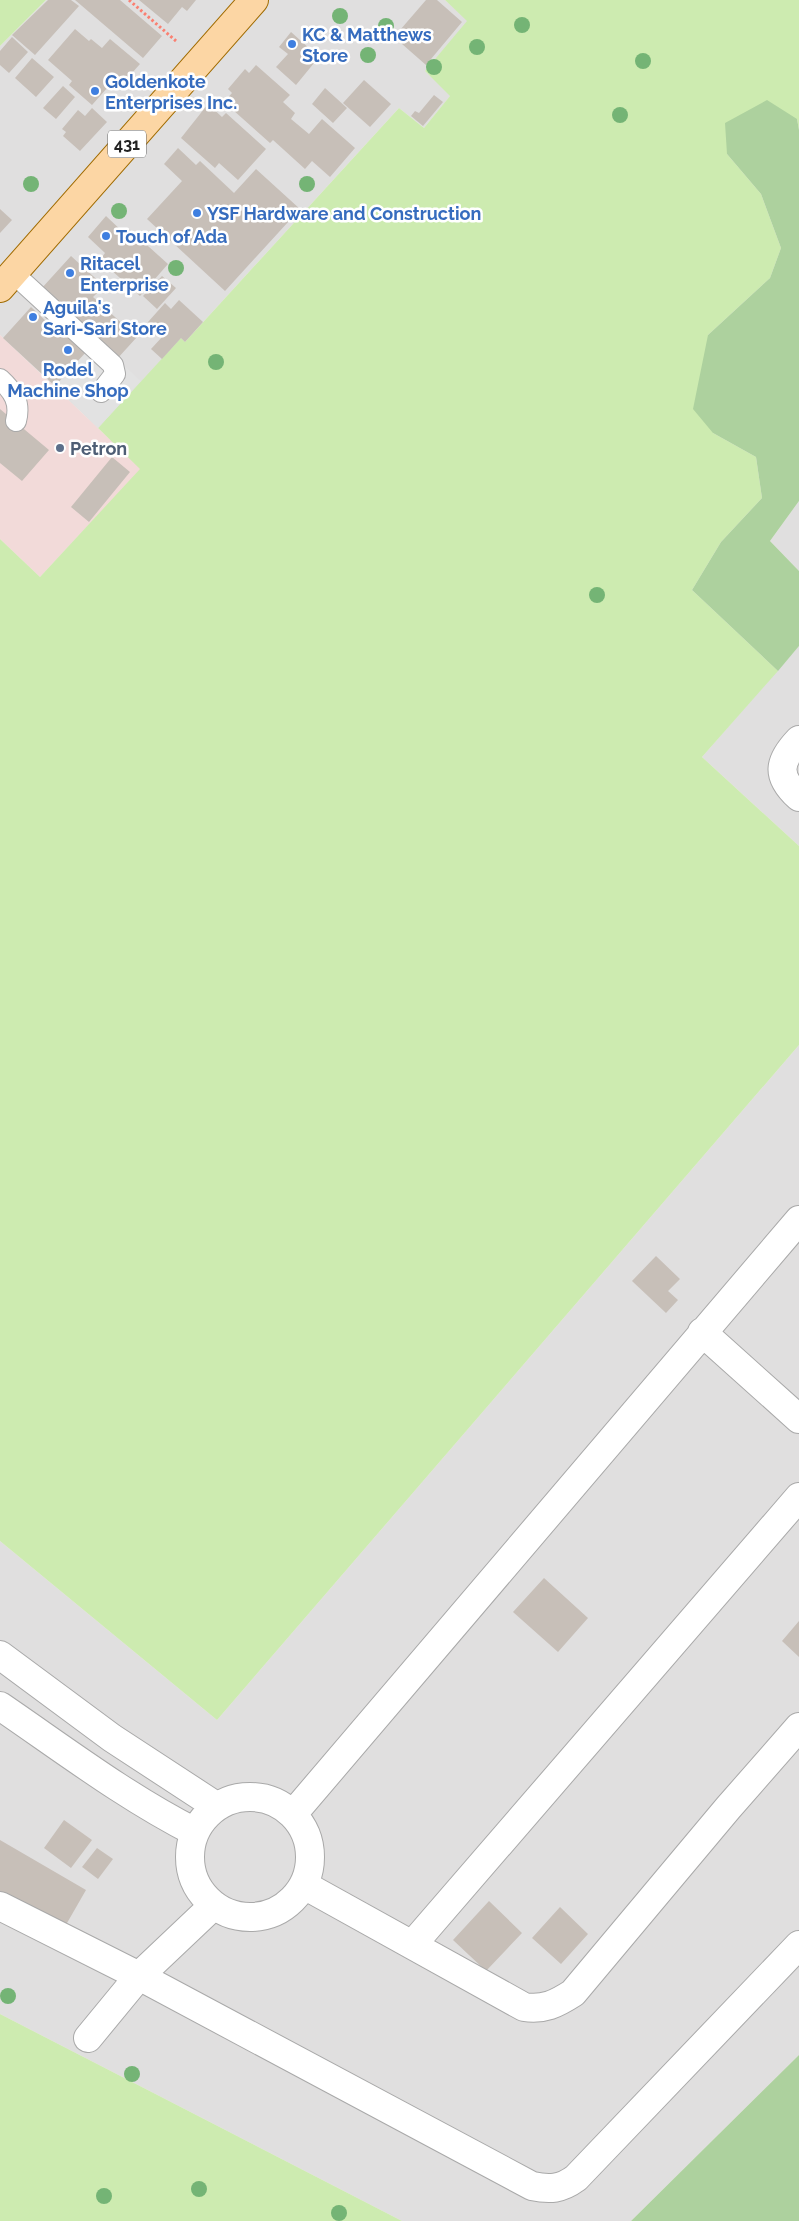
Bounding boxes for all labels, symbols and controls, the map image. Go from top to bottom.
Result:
place label: KC & Matthews Store [302,24,432,66]
marker: KC & Matthews Store [286,38,298,50]
place label: Goldenkote Enterprises Inc. [105,71,237,113]
marker: Goldenkote Enterprises Inc. [89,85,101,97]
road number: 431 [108,130,146,158]
place label: YSF Hardware and Construction [207,203,481,224]
marker: YSF Hardware and Construction [191,207,203,219]
place label: Touch of Ada [116,226,227,247]
marker: Touch of Ada [100,230,112,242]
place label: Ritacel Enterprise [80,253,169,295]
marker: Ritacel Enterprise [64,267,76,279]
place label: Aguila's Sari-Sari Store [43,297,167,339]
marker: Aguila's Sari-Sari Store [27,311,39,323]
marker: Rodel Machine Shop [62,344,74,356]
place label: Rodel Machine Shop [7,359,129,401]
place label: Petron [70,438,127,459]
marker: Petron [54,442,66,454]

